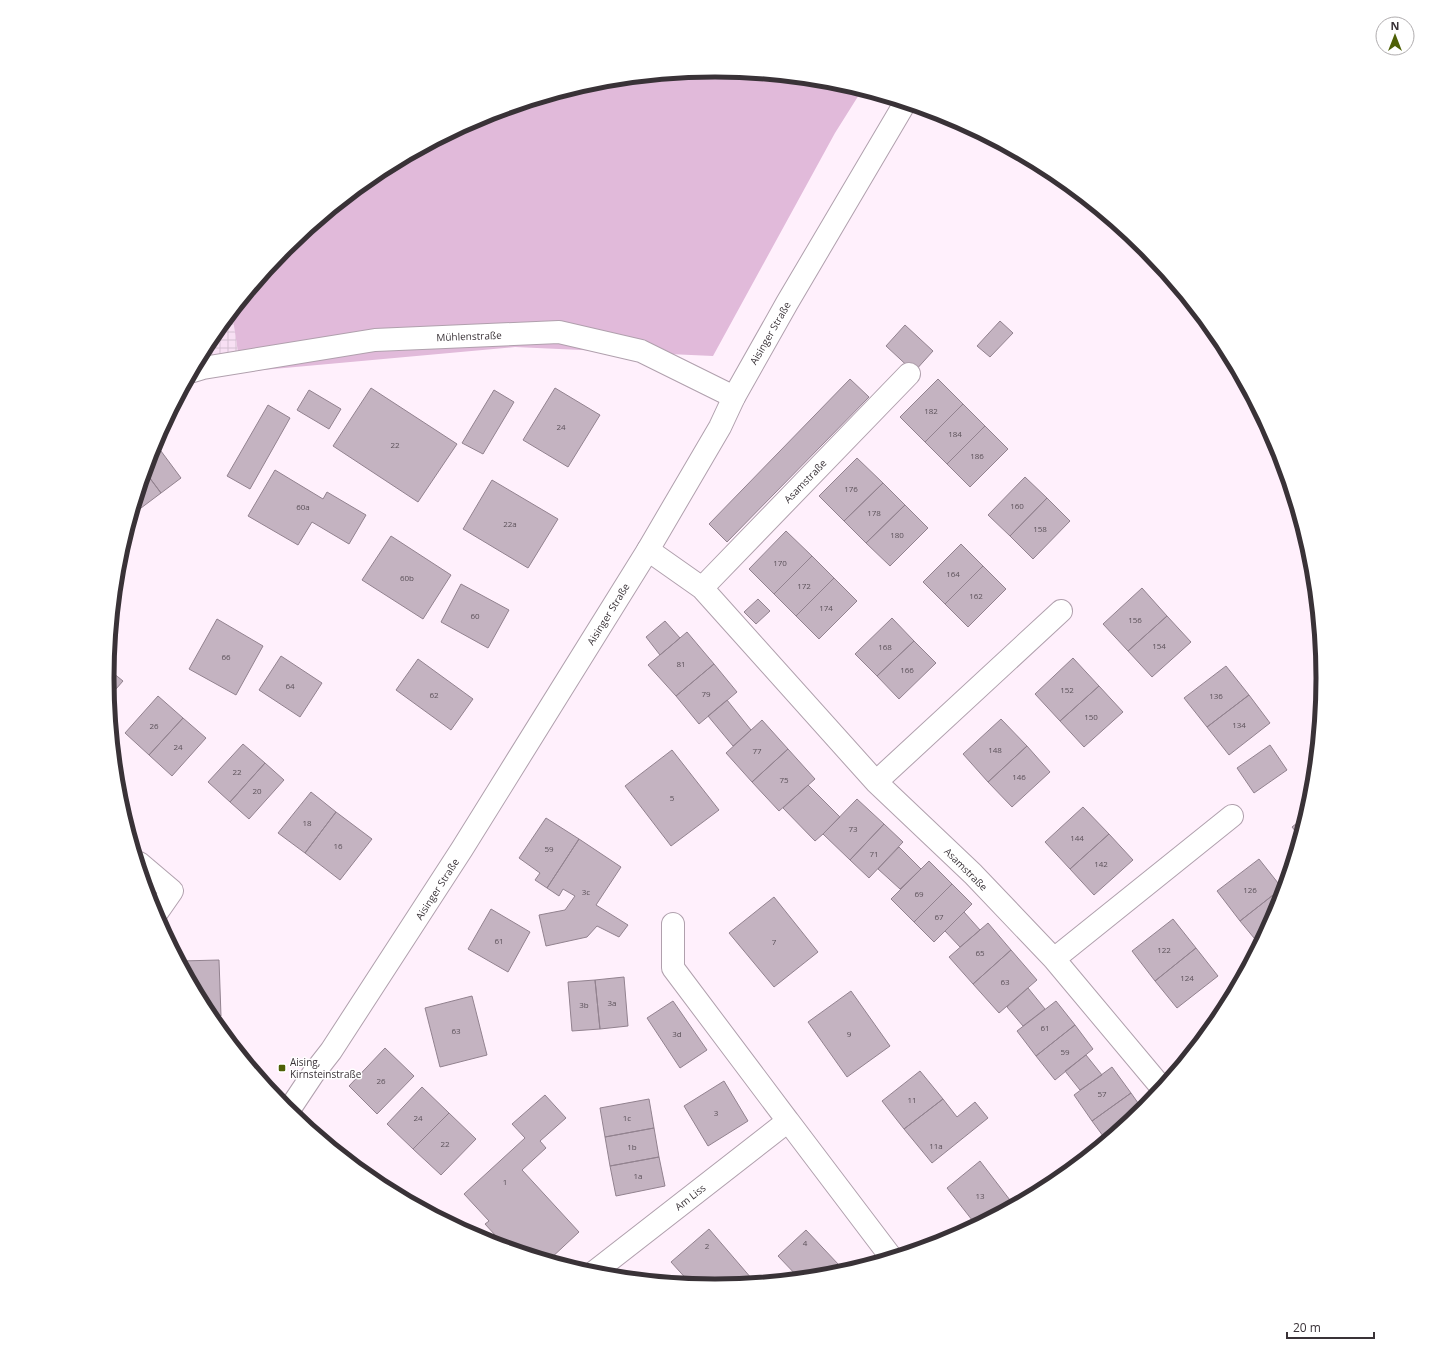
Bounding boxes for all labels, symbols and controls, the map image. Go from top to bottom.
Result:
north arrow [1375,16,1415,56]
text: N [1391,18,1399,33]
street label: Aisinger Straße [746,299,794,367]
street label: Mühlenstraße [436,328,502,344]
house number: 182 [924,405,938,416]
house number: 24 [556,421,566,432]
house number: 184 [948,428,962,439]
house number: 22 [390,439,400,450]
house number: 186 [970,450,984,461]
street label: Asamstraße [781,456,830,506]
house number: 176 [844,483,858,494]
house number: 160 [1010,500,1024,511]
house number: 60a [296,501,310,512]
house number: 178 [867,507,881,518]
house number: 22a [503,518,517,529]
house number: 158 [1033,523,1047,534]
house number: 180 [890,529,904,540]
house number: 170 [773,557,787,568]
house number: 164 [946,568,960,579]
house number: 60b [400,572,414,583]
street label: Aisinger Straße [583,580,633,648]
house number: 172 [797,580,811,591]
house number: 162 [969,590,983,601]
house number: 174 [819,602,833,613]
house number: 60 [470,610,480,621]
house number: 156 [1128,614,1142,625]
house number: 154 [1152,640,1166,651]
house number: 168 [878,641,892,652]
house number: 66 [221,651,231,662]
house number: 81 [676,658,686,669]
house number: 166 [900,664,914,675]
house number: 64 [285,680,295,691]
house number: 152 [1060,684,1074,695]
house number: 79 [701,688,711,699]
house number: 62 [429,689,439,700]
house number: 136 [1209,690,1223,701]
house number: 150 [1084,711,1098,722]
house number: 134 [1232,719,1246,730]
house number: 26 [149,720,159,731]
house number: 24 [173,741,183,752]
house number: 148 [988,744,1002,755]
house number: 77 [752,745,762,756]
house number: 22 [232,766,242,777]
house number: 146 [1012,771,1026,782]
house number: 75 [779,774,789,785]
house number: 20 [252,785,262,796]
house number: 5 [670,792,675,803]
house number: 18 [302,817,312,828]
house number: 73 [848,823,858,834]
house number: 144 [1070,832,1084,843]
house number: 16 [333,840,343,851]
house number: 59 [544,843,554,854]
street label: Asamstraße [941,844,991,894]
house number: 71 [869,848,879,859]
street label: Aisinger Straße [412,855,462,922]
house number: 142 [1094,858,1108,869]
house number: 126 [1243,884,1257,895]
house number: 3c [582,886,590,897]
house number: 69 [914,888,924,899]
house number: 67 [934,911,944,922]
house number: 61 [494,935,504,946]
house number: 7 [772,936,777,947]
house number: 122 [1157,944,1171,955]
house number: 65 [975,947,985,958]
house number: 124 [1180,972,1194,983]
house number: 63 [1000,976,1010,987]
house number: 3a [607,997,617,1008]
house number: 3b [579,999,589,1010]
house number: 61 [1040,1022,1050,1033]
house number: 63 [451,1025,461,1036]
house number: 3d [672,1028,682,1039]
house number: 9 [847,1028,852,1039]
house number: 59 [1060,1046,1070,1057]
place label: Aising, Kirnsteinstraße [290,1055,362,1081]
marker: Aising, Kirnsteinstraße [277,1063,287,1073]
house number: 26 [376,1075,386,1086]
house number: 57 [1097,1088,1107,1099]
house number: 11 [907,1094,917,1105]
house number: 3 [714,1107,719,1118]
house number: 24 [413,1112,423,1123]
house number: 1c [623,1112,631,1123]
house number: 22 [440,1138,450,1149]
house number: 11a [929,1140,943,1151]
house number: 1b [627,1141,637,1152]
house number: 1a [633,1170,643,1181]
house number: 1 [503,1176,507,1187]
street label: Am Liss [672,1180,708,1213]
house number: 13 [975,1190,985,1201]
house number: 4 [803,1237,808,1248]
house number: 2 [705,1240,710,1251]
scale bar [1287,1314,1374,1340]
text: 20 m [1293,1319,1321,1336]

